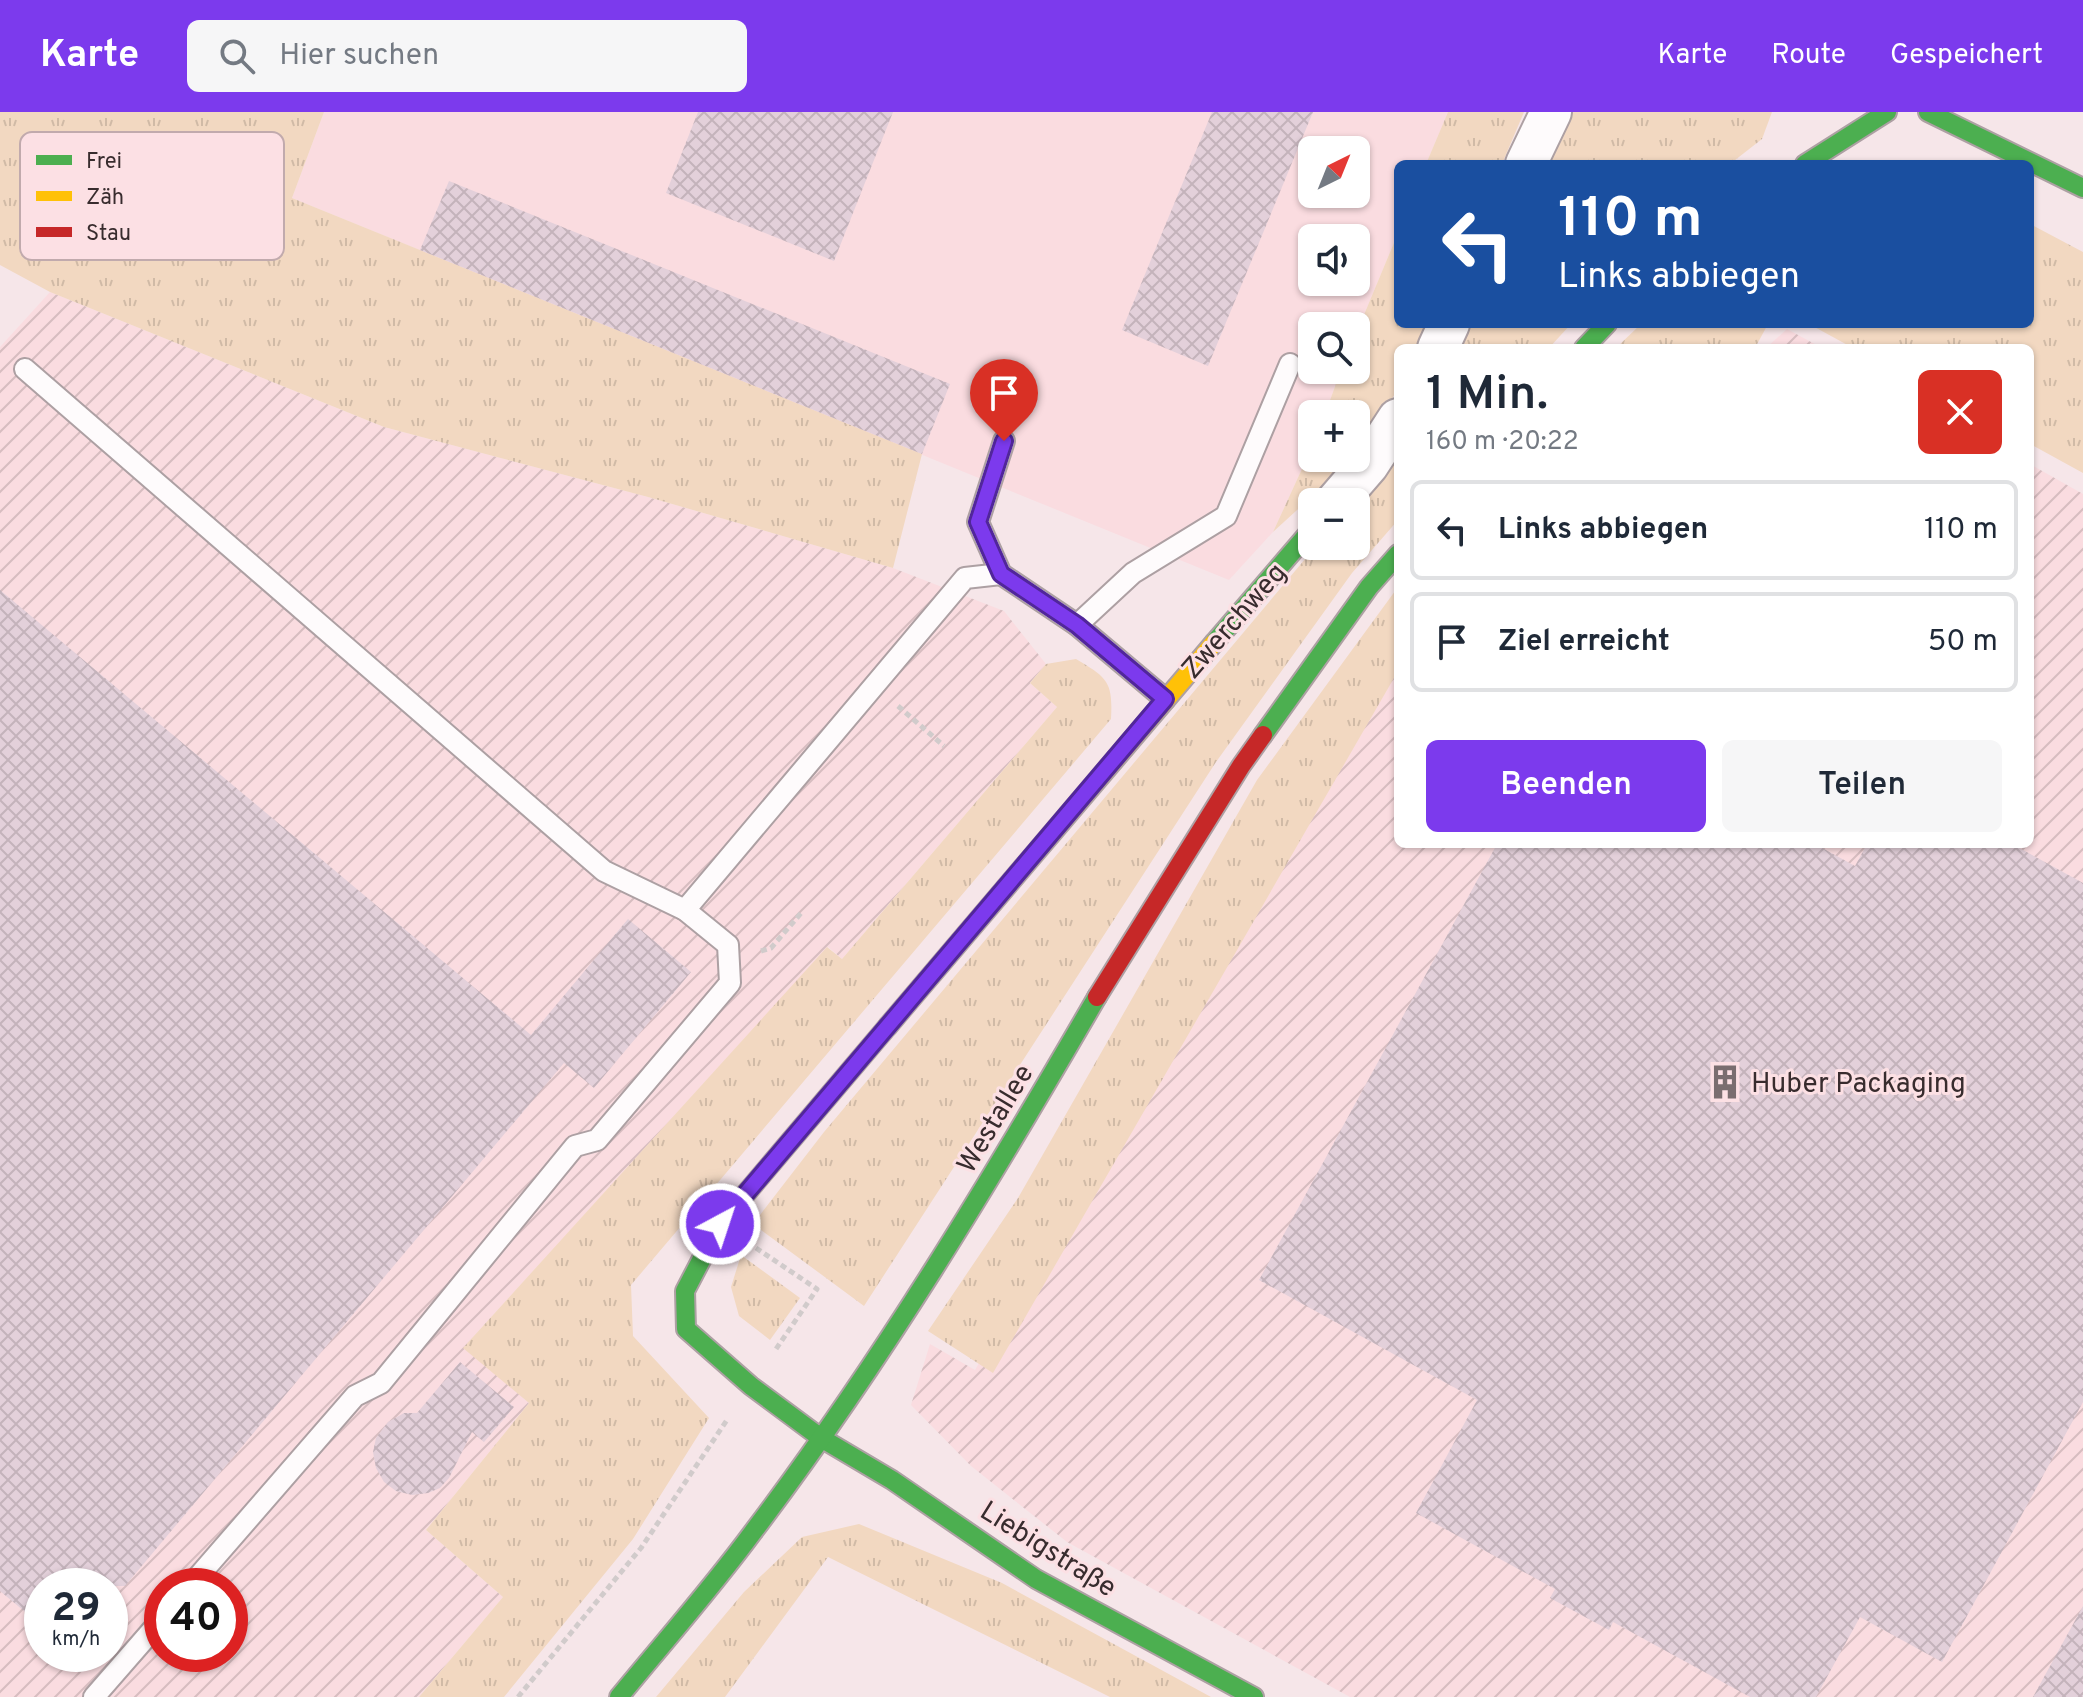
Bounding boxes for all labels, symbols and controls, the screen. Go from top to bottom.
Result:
search box [187,20,747,92]
text: Karte [40,32,139,81]
icon: search [215,34,259,78]
text: Hier suchen [279,38,439,75]
text: Karte [1657,38,1727,74]
text: Route [1771,38,1846,74]
text: Gespeichert [1890,38,2043,74]
legend [20,132,284,260]
north arrow [1298,136,1370,208]
map controls [1298,136,1370,560]
text: Frei [86,149,122,176]
text: Zäh [86,185,124,212]
text: 110 m [1558,186,1703,256]
icon: left [1426,192,1530,296]
text: Stau [86,221,131,248]
button: sound [1298,224,1370,296]
text: Links abbiegen [1558,255,1800,301]
button: search [1298,312,1370,384]
pin [970,359,1038,441]
text: 1 Min. [1426,366,1548,426]
button: close [1918,370,2002,454]
icon: arrive [982,371,1026,415]
button: + [1298,400,1370,472]
text: 160 m · 20:22 [1426,426,1579,459]
button: − [1298,488,1370,560]
icon: left [1430,508,1474,552]
text: Links abbiegen [1498,512,1708,549]
text: 110 m [1924,512,1998,549]
street label: Zwerchweg [1175,556,1296,688]
icon: arrive [1430,620,1474,664]
text: Ziel erreicht [1498,624,1670,661]
text: 50 m [1928,624,1998,661]
button: Beenden [1426,740,1706,832]
button: Teilen [1722,740,2002,832]
street label: Westallee [950,1058,1043,1181]
building icon: Huber Packaging [1706,1063,1744,1101]
place label: Huber Packaging [1751,1067,1966,1103]
position arrow [678,1182,762,1266]
street label: Liebigstraße [972,1494,1122,1607]
speed limit sign: 40 [144,1568,248,1672]
text: 29 [51,1585,101,1635]
text: km/h [52,1627,100,1653]

